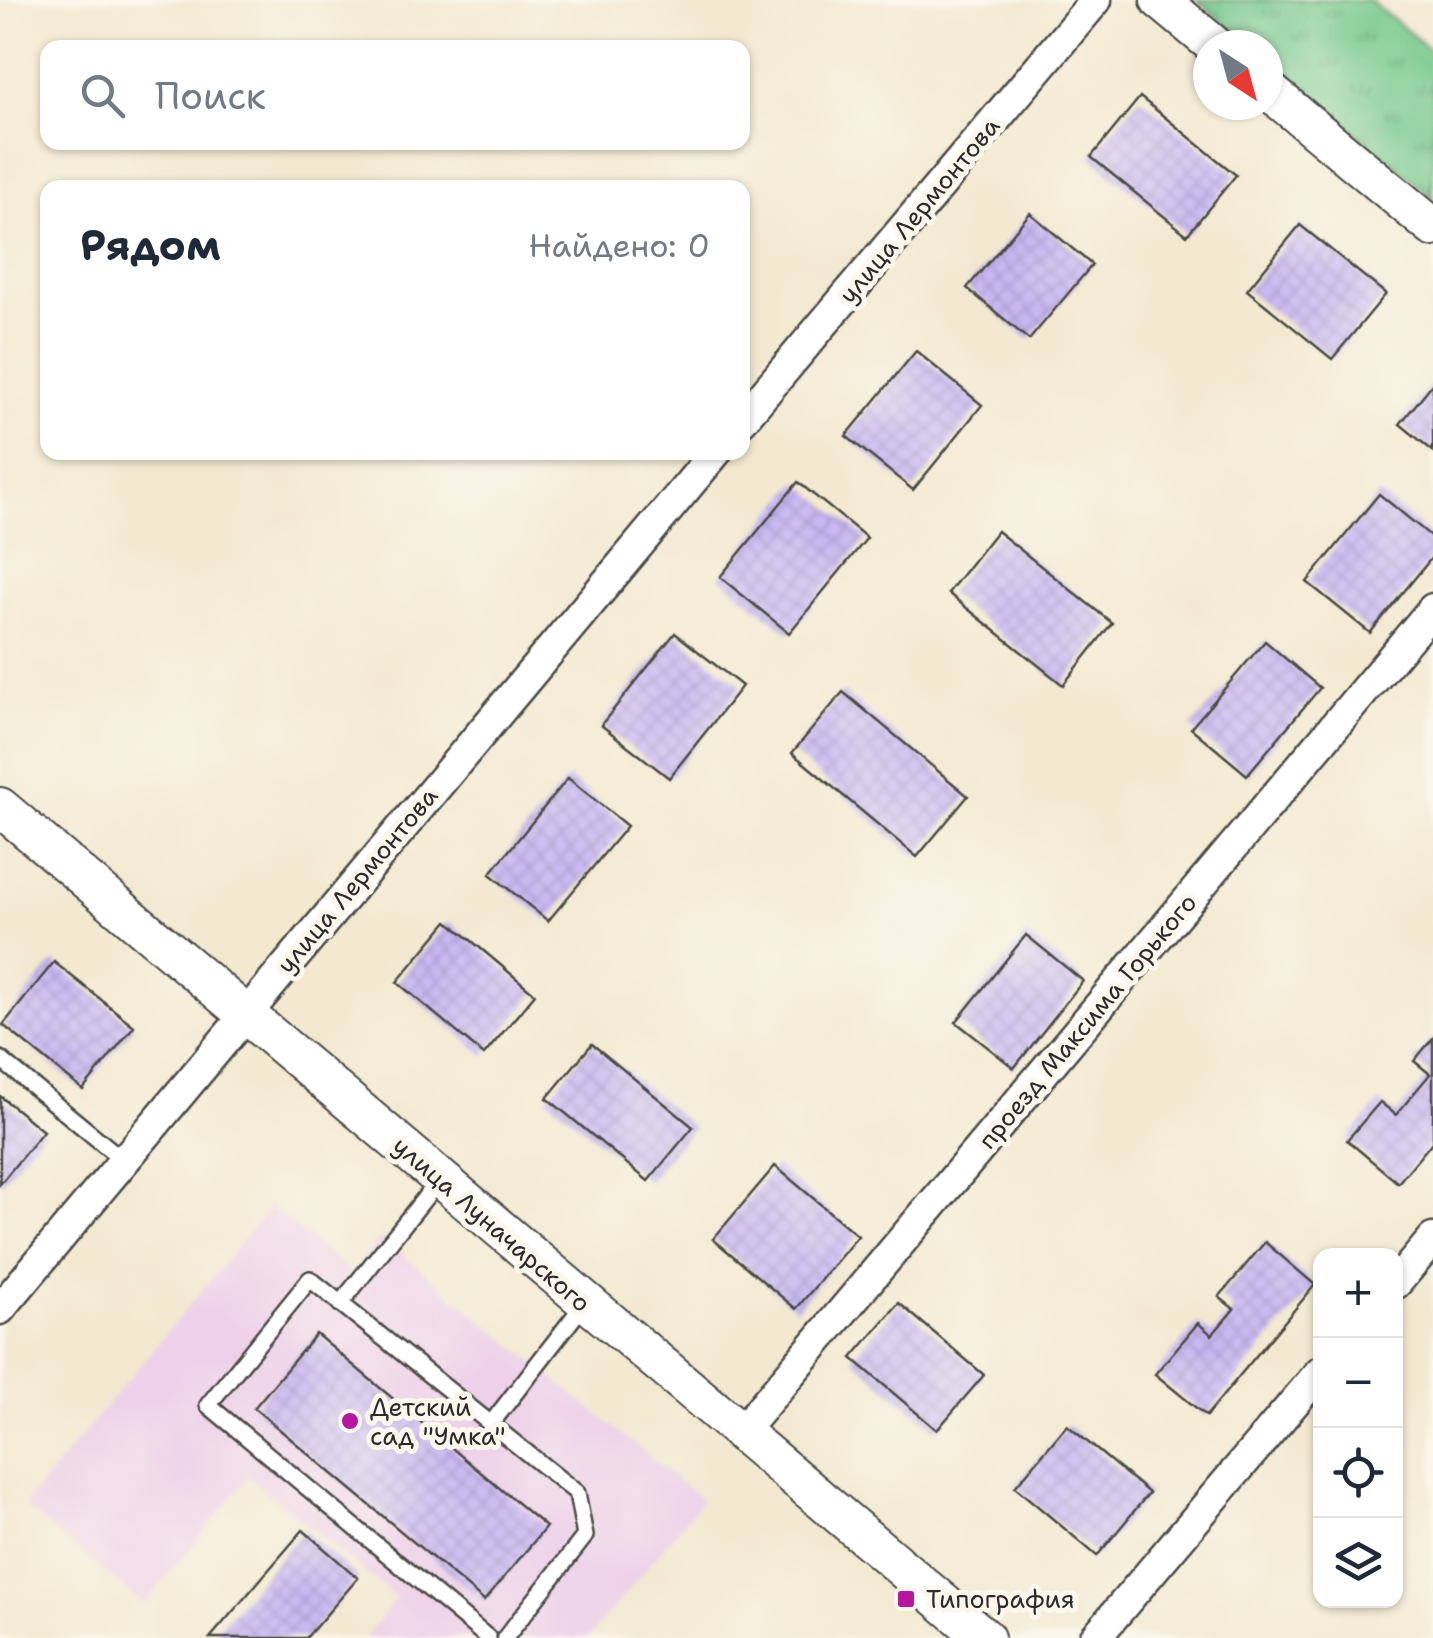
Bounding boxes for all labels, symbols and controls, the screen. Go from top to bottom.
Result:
north arrow [1193,30,1283,120]
search box [40,40,750,150]
icon: search [75,68,130,123]
text: Поиск [155,70,266,121]
street label: улица Лермонтова [831,109,1007,310]
text: Рядом [80,217,221,273]
text: Найдено: 0 [529,224,710,267]
street label: улица Лермонтова [269,779,445,980]
street label: проезд Максима Горького [970,886,1204,1156]
street label: улица Луначарского [386,1129,598,1319]
map controls [1313,1248,1403,1608]
button: + [1313,1248,1403,1338]
button: − [1313,1338,1403,1428]
place label: Детский сад "Умка" [370,1390,506,1453]
marker: Детский сад "Умка" [339,1410,361,1432]
button: locate [1313,1428,1403,1518]
button: layers [1313,1518,1403,1608]
place label: Типография [926,1582,1075,1616]
marker: Типография [895,1588,917,1610]

